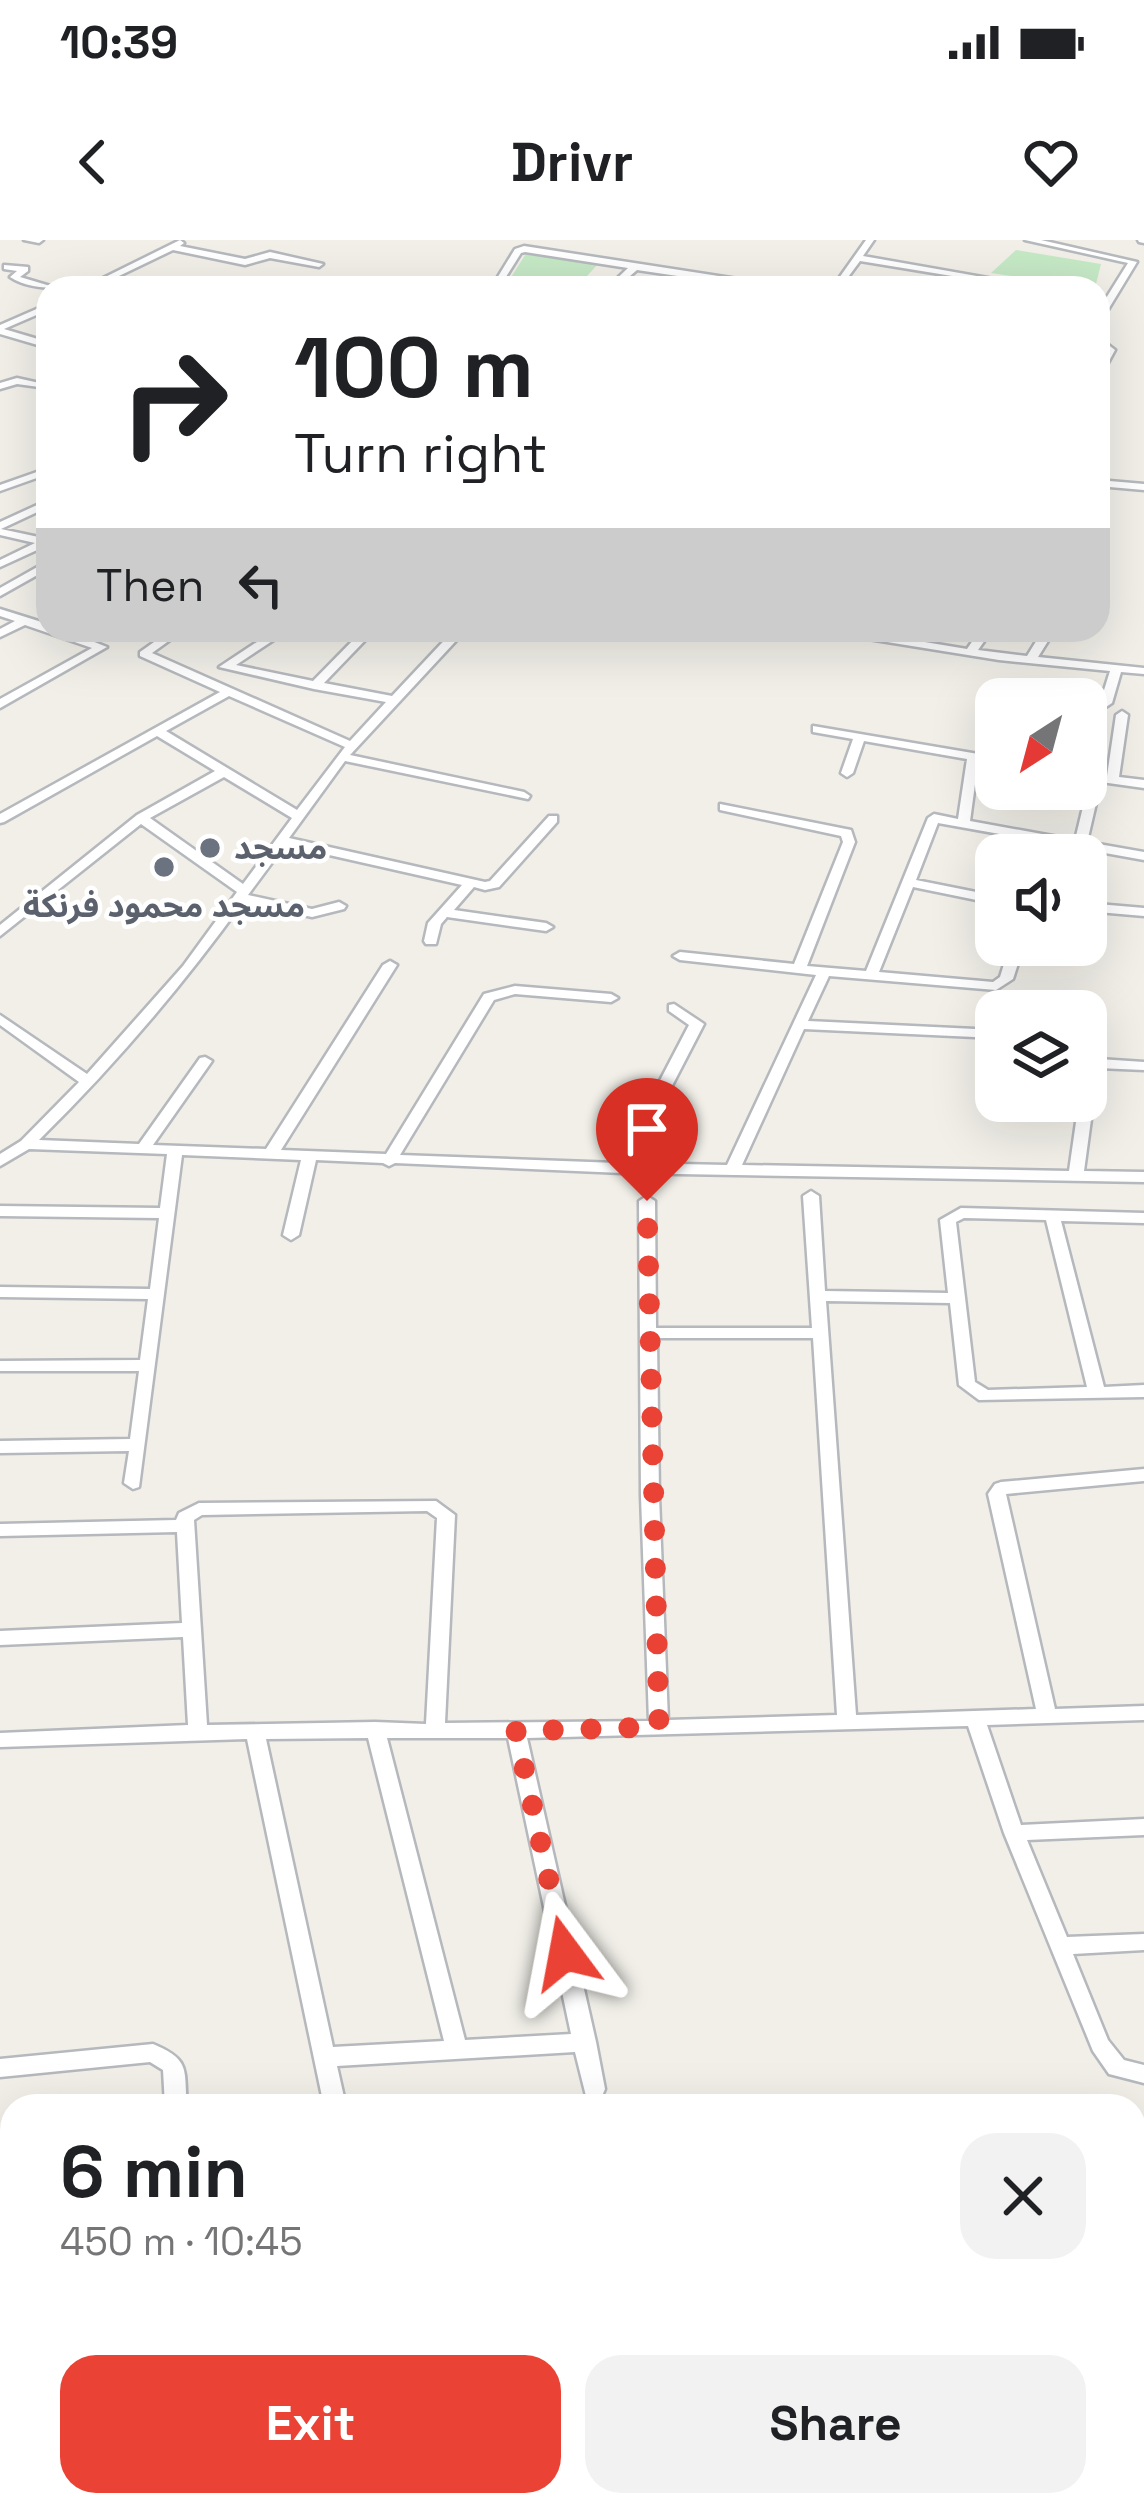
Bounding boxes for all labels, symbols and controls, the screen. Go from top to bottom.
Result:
text: 10:39 [60,14,178,71]
text: Drivr [511,128,633,197]
icon: back [60,129,126,195]
icon: heart [1018,129,1084,195]
text: 100 m [294,314,534,422]
icon: right [96,324,252,480]
text: Turn right [294,419,547,488]
icon: left [228,552,294,618]
text: Then [96,557,204,614]
north arrow [975,678,1107,810]
map controls [975,678,1107,1122]
place label: مسجد [234,827,327,869]
button: sound [975,834,1107,966]
marker: مسجد [197,835,223,861]
marker: مسجد محمود فرنكة [151,854,177,880]
place label: مسجد محمود فرنكة [23,885,305,927]
button: layers [975,990,1107,1122]
pin [596,1078,698,1201]
icon: arrive [614,1096,680,1162]
position arrow [502,1890,628,2016]
text: 6 min [60,2126,248,2218]
button: close [960,2133,1086,2259]
text: 450 m · 10:45 [60,2217,303,2266]
button: Exit [60,2355,561,2493]
button: Share [585,2355,1086,2493]

